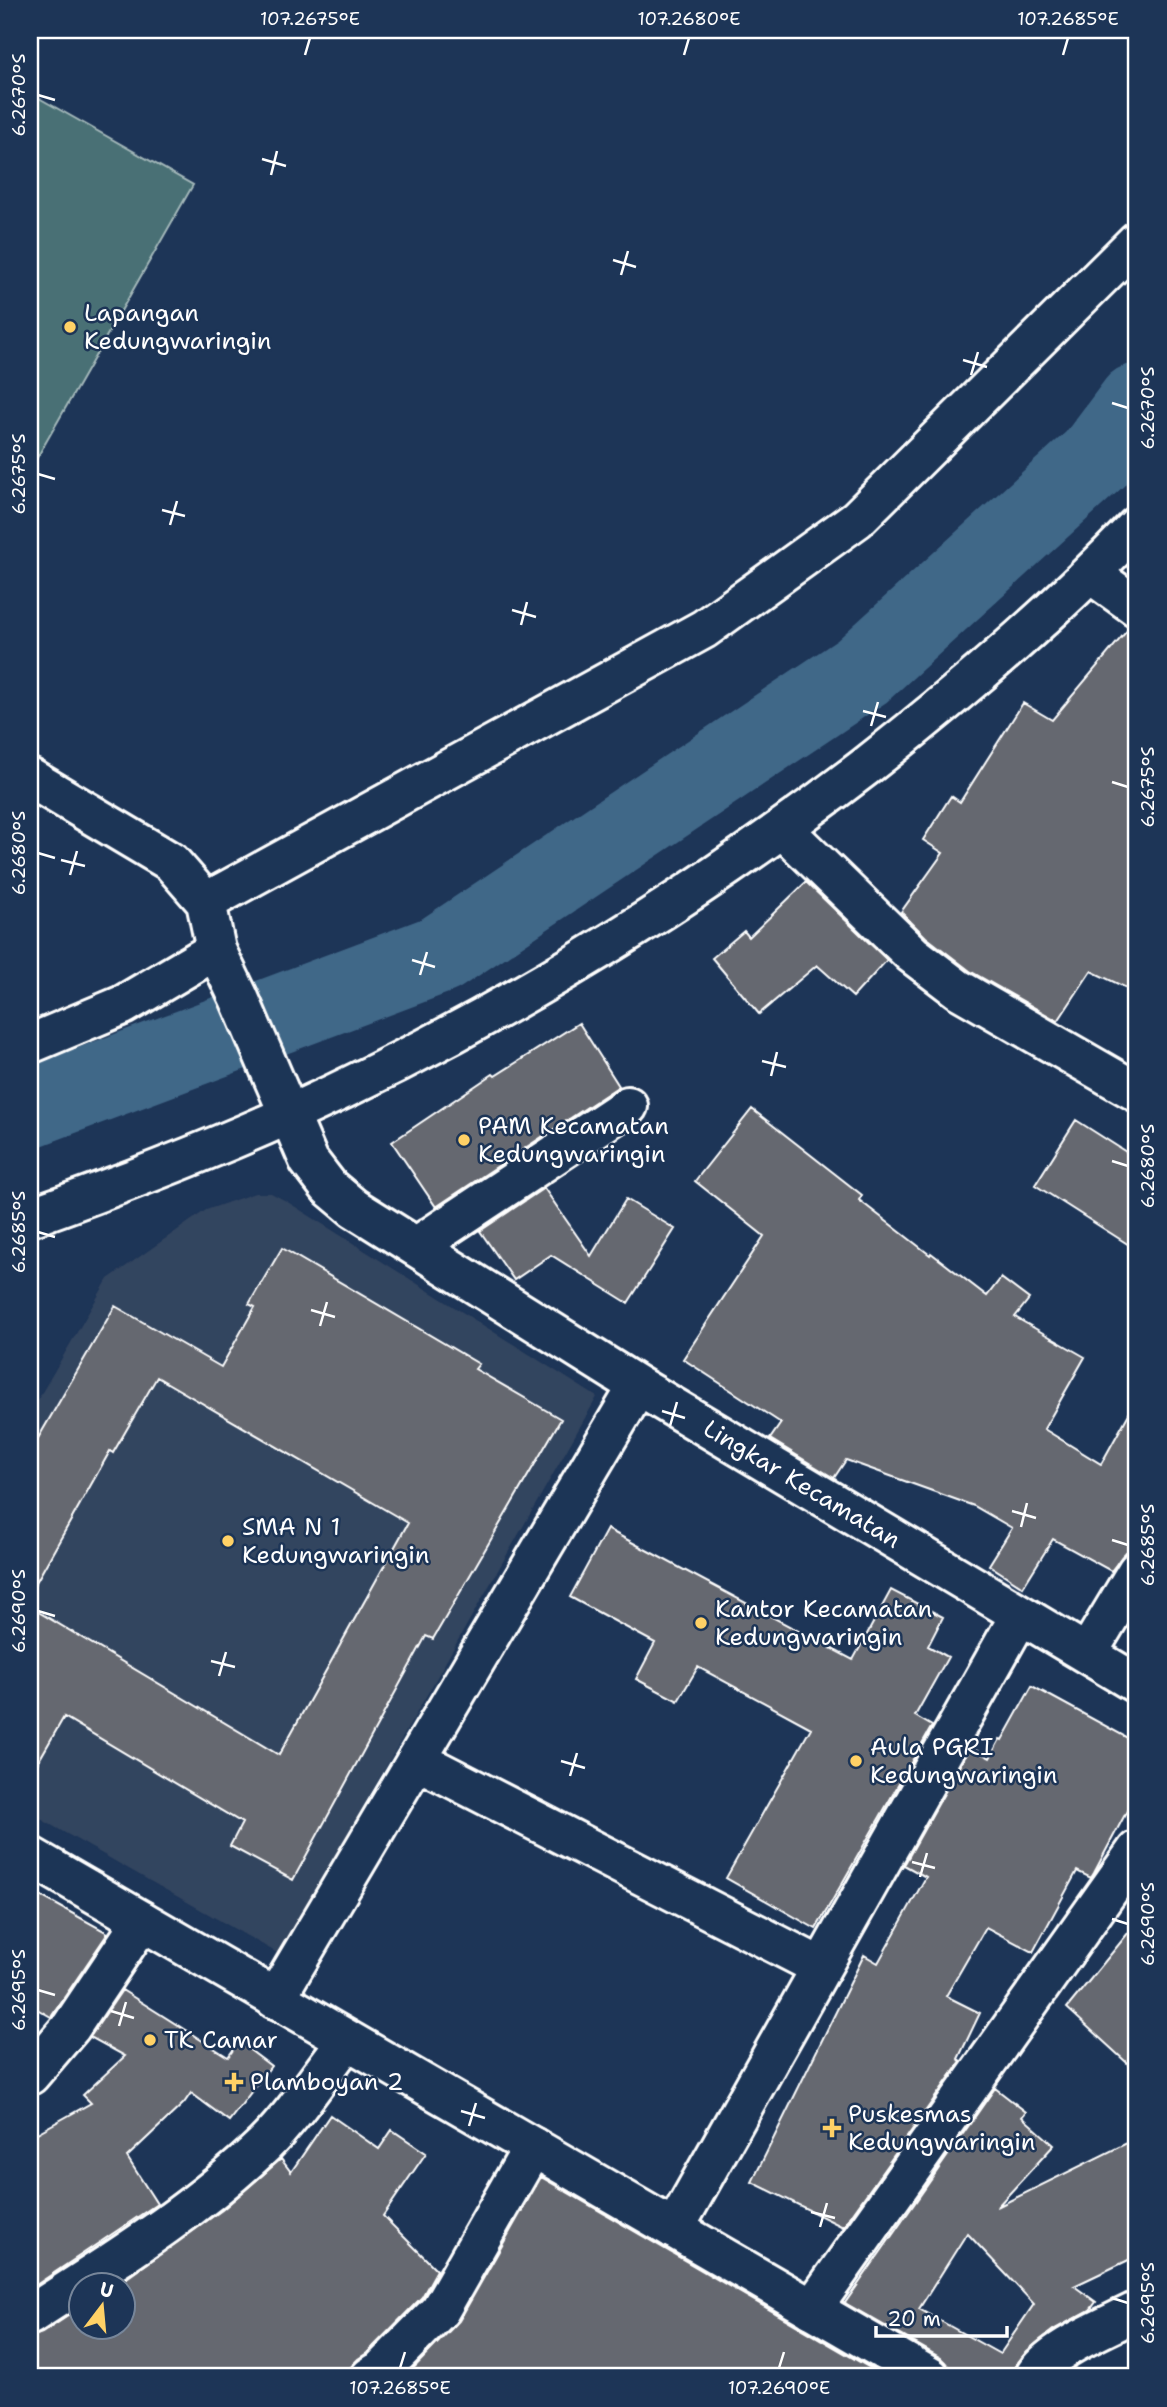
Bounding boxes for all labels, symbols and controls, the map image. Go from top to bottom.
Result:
text: 107.2675°E [260,7,360,31]
text: 107.2680°E [638,7,741,31]
text: 107.2685°E [1017,7,1119,31]
text: 6.2670°S [7,54,31,136]
place label: Lapangan Kedungwaringin [84,297,272,357]
marker: Lapangan Kedungwaringin [62,319,78,335]
text: 6.2670°S [1136,367,1160,449]
text: 6.2675°S [7,433,31,515]
text: 6.2675°S [1136,746,1160,828]
text: 6.2680°S [7,811,31,895]
place label: PAM Kecamatan Kedungwaringin [478,1110,669,1170]
text: 6.2680°S [1136,1124,1160,1208]
marker: PAM Kecamatan Kedungwaringin [456,1132,472,1148]
text: 6.2685°S [7,1191,31,1273]
street label: Lingkar Kecamatan [697,1412,907,1556]
text: 6.2685°S [1136,1504,1160,1586]
place label: SMA N 1 Kedungwaringin [242,1511,430,1571]
marker: SMA N 1 Kedungwaringin [220,1533,236,1549]
text: 6.2690°S [7,1569,31,1653]
place label: Kantor Kecamatan Kedungwaringin [715,1593,932,1653]
marker: Kantor Kecamatan Kedungwaringin [693,1615,709,1631]
place label: Aula PGRI Kedungwaringin [870,1731,1058,1791]
marker: Aula PGRI Kedungwaringin [848,1753,864,1769]
text: 6.2690°S [1136,1882,1160,1966]
text: 6.2695°S [7,1949,31,2031]
place label: TK Camar [164,2024,278,2056]
marker: TK Camar [142,2032,158,2048]
place label: Plamboyan 2 [250,2066,403,2098]
marker: Plamboyan 2 [224,2072,244,2092]
place label: Puskesmas Kedungwaringin [848,2098,1036,2158]
marker: Puskesmas Kedungwaringin [822,2118,842,2138]
text: 6.2695°S [1136,2262,1160,2344]
north arrow [66,2270,136,2340]
text: U [97,2276,116,2304]
scale bar [876,2295,1008,2339]
text: 20 m [887,2305,941,2333]
text: 107.2685°E [349,2376,451,2400]
text: 107.2690°E [728,2376,830,2400]

